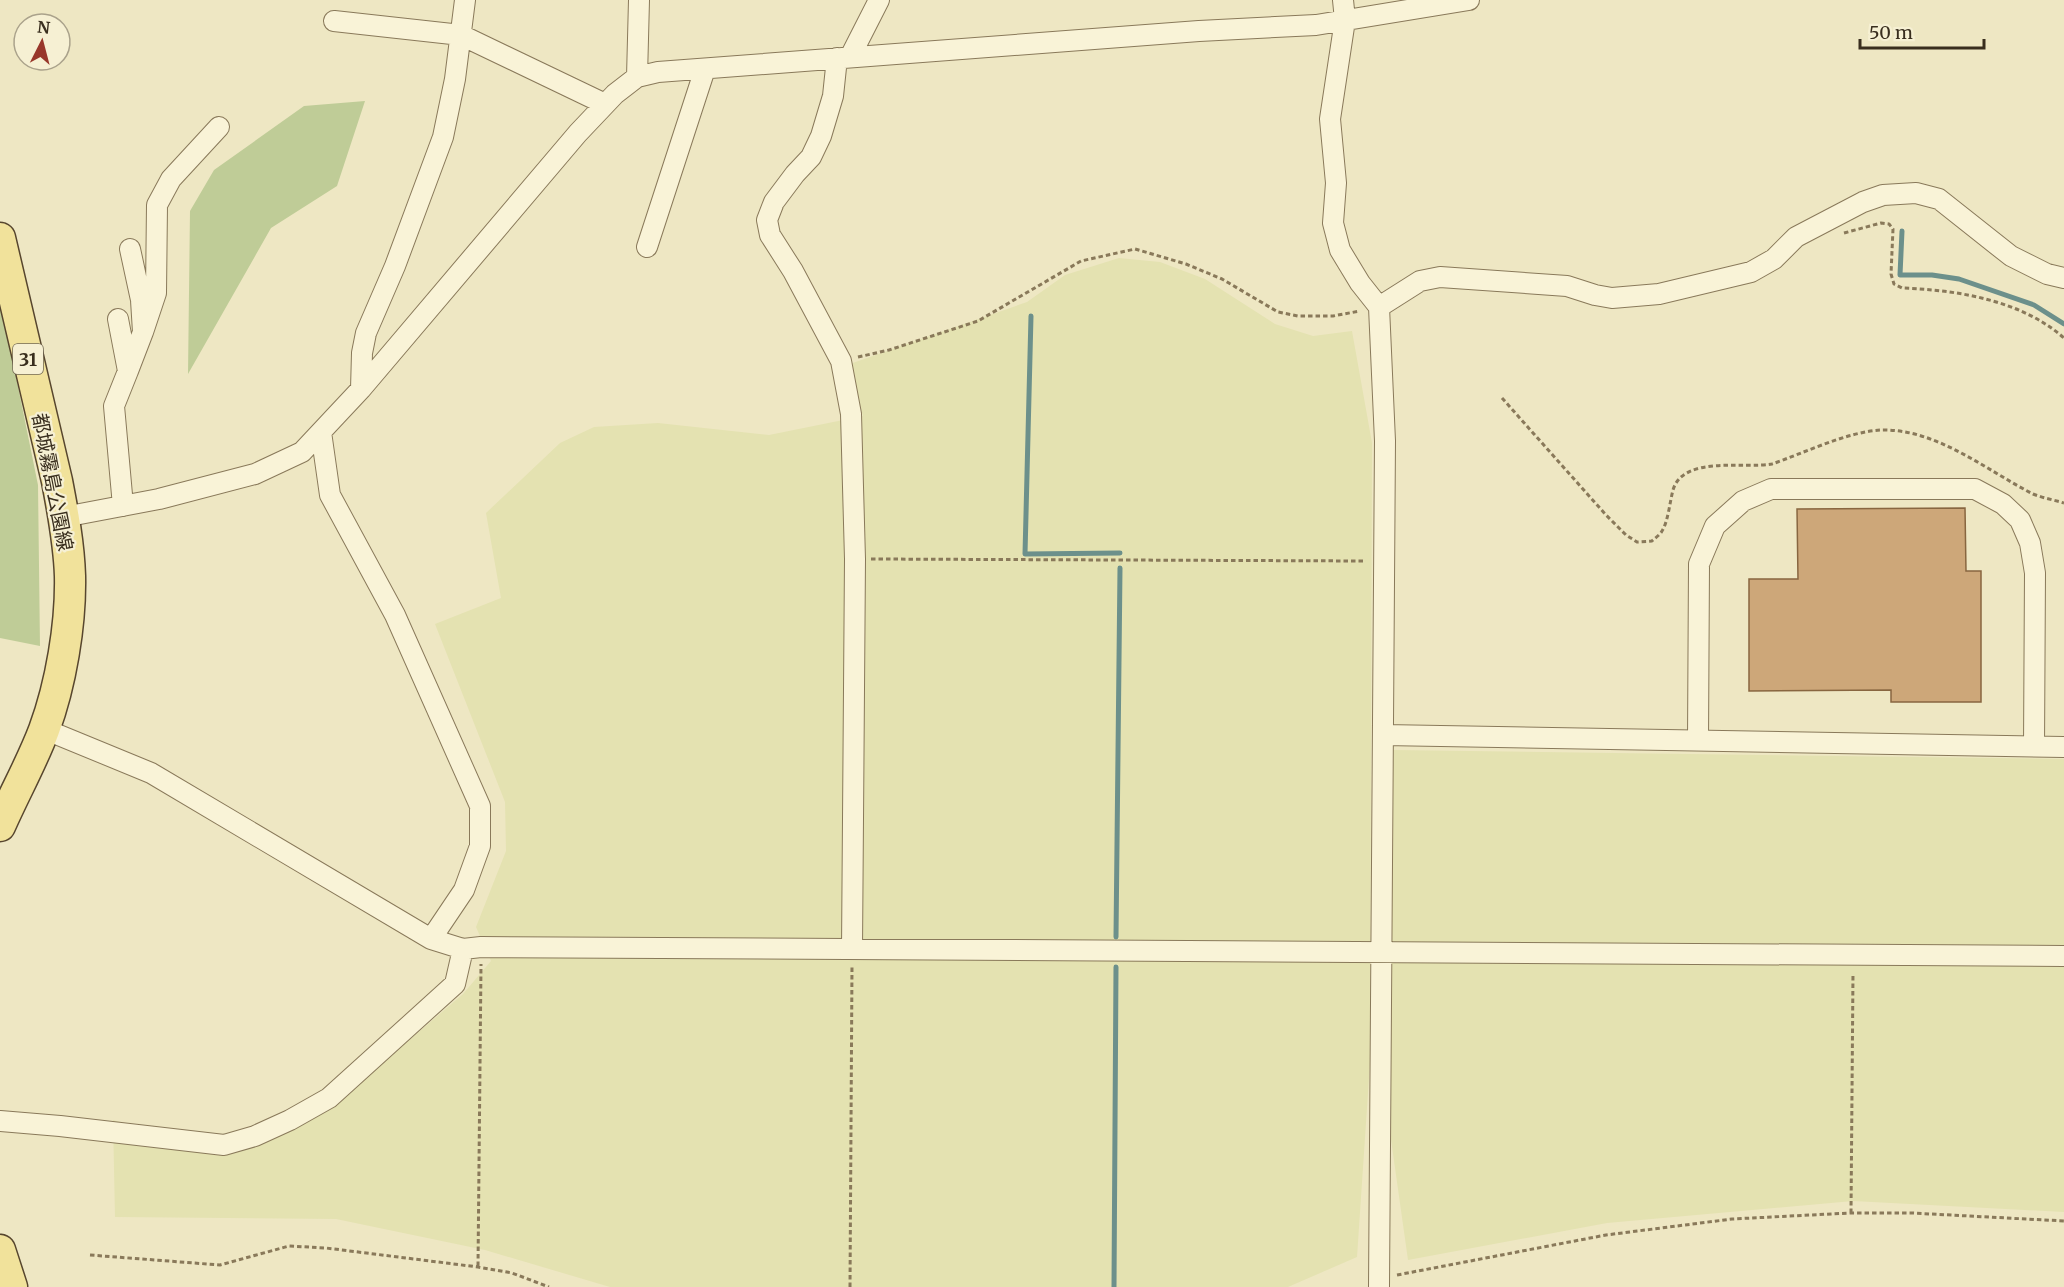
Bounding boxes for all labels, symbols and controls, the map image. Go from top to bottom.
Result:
north arrow [12,12,72,72]
scale bar [1860,12,1984,50]
text: N [36,16,51,38]
text: 50 m [1869,21,1913,44]
road number: 31 [13,344,43,374]
street label: 都城霧島公園線 [27,411,79,553]

